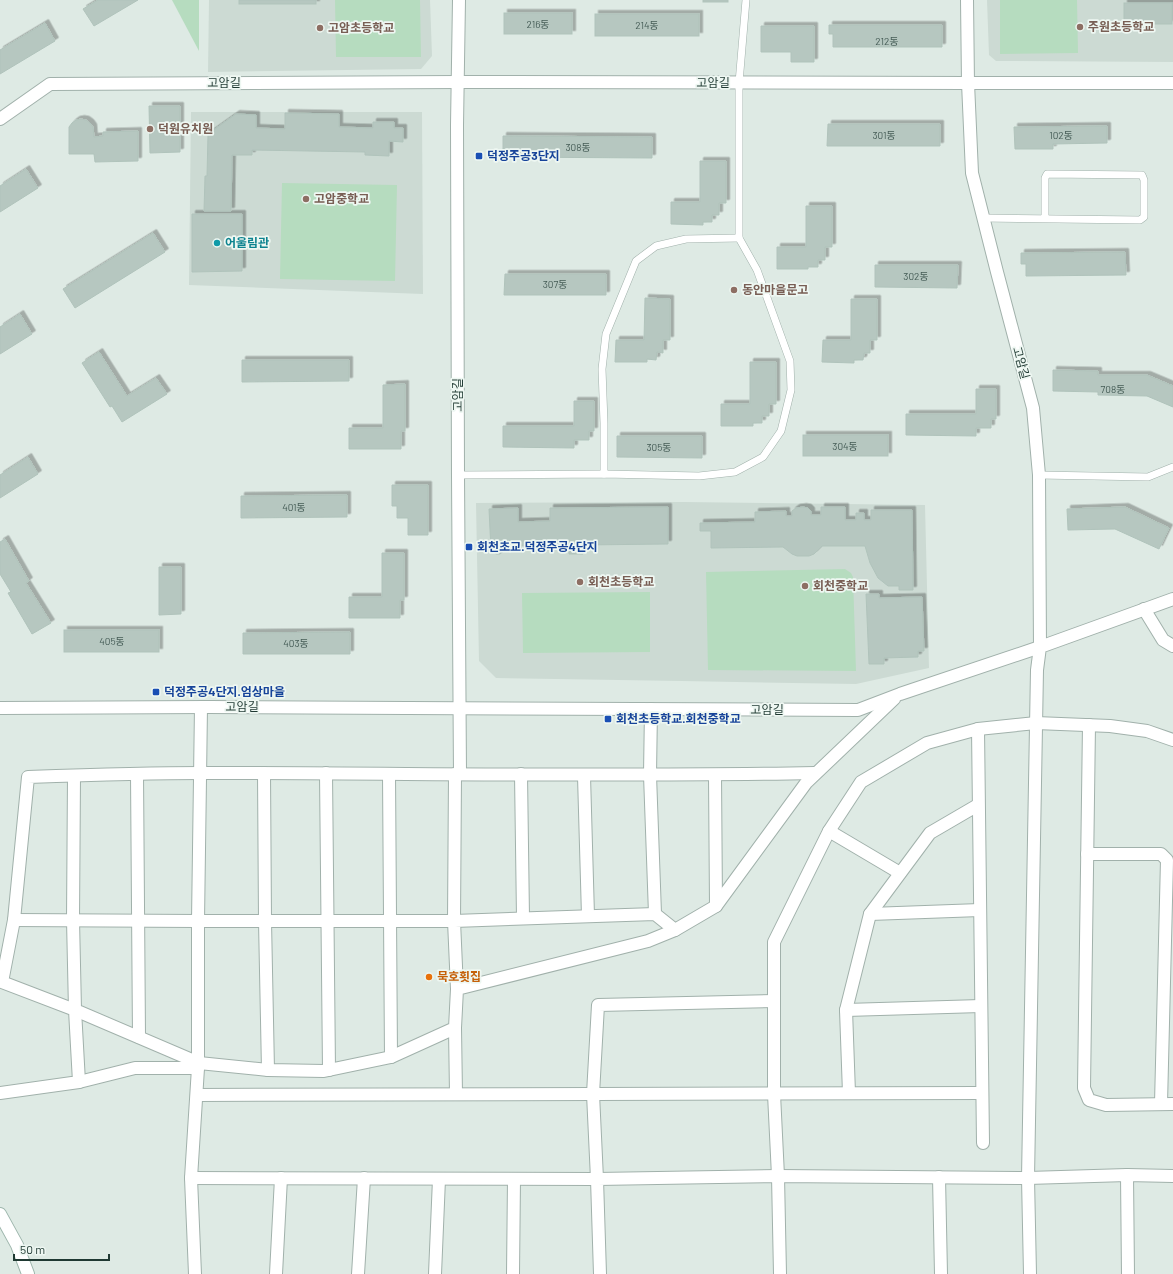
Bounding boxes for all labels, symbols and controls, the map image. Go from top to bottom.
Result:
house number: 216동 [526,18,550,30]
house number: 214동 [635,19,659,31]
place label: 주원초등학교 [1088,19,1154,33]
place label: 고암초등학교 [328,20,394,34]
marker: 주원초등학교 [1075,22,1085,32]
marker: 고암초등학교 [315,23,325,33]
house number: 212동 [875,35,899,47]
street label: 고암길 [207,75,241,89]
street label: 고암길 [696,75,730,89]
place label: 덕원유치원 [158,121,213,135]
marker: 덕원유치원 [145,124,155,134]
house number: 301동 [872,129,896,141]
house number: 102동 [1049,129,1073,141]
house number: 308동 [565,141,591,153]
place label: 덕정주공3단지 [487,148,560,162]
marker: 덕정주공3단지 [474,151,484,161]
place label: 고암중학교 [314,191,369,205]
marker: 고암중학교 [301,194,311,204]
place label: 어울림관 [225,235,269,249]
marker: 어울림관 [212,238,222,248]
house number: 302동 [903,270,929,282]
house number: 307동 [543,278,567,290]
place label: 동안마을문고 [742,282,808,296]
marker: 동안마을문고 [729,285,739,295]
street label: 고암길 [1011,345,1033,381]
street label: 고암길 [450,378,464,412]
house number: 708동 [1101,383,1125,395]
house number: 304동 [832,440,858,452]
house number: 305동 [646,441,672,453]
house number: 401동 [282,501,306,513]
place label: 회천초교.덕정주공4단지 [477,539,598,553]
marker: 회천초교.덕정주공4단지 [464,542,474,552]
place label: 회천초등학교 [588,574,654,588]
marker: 회천초등학교 [575,577,585,587]
place label: 회천중학교 [813,578,868,592]
marker: 회천중학교 [800,581,810,591]
house number: 405동 [99,635,125,647]
house number: 403동 [283,637,309,649]
place label: 덕정주공4단지.엄상마을 [164,684,285,698]
marker: 덕정주공4단지.엄상마을 [151,687,161,697]
street label: 고암길 [225,699,259,713]
street label: 고암길 [750,702,784,716]
place label: 회천초등학교.회천중학교 [616,711,741,725]
marker: 회천초등학교.회천중학교 [603,714,613,724]
place label: 묵호횟집 [437,969,481,983]
marker: 묵호횟집 [424,972,434,982]
scale bar [14,1236,109,1262]
text: 50 m [20,1242,45,1256]

